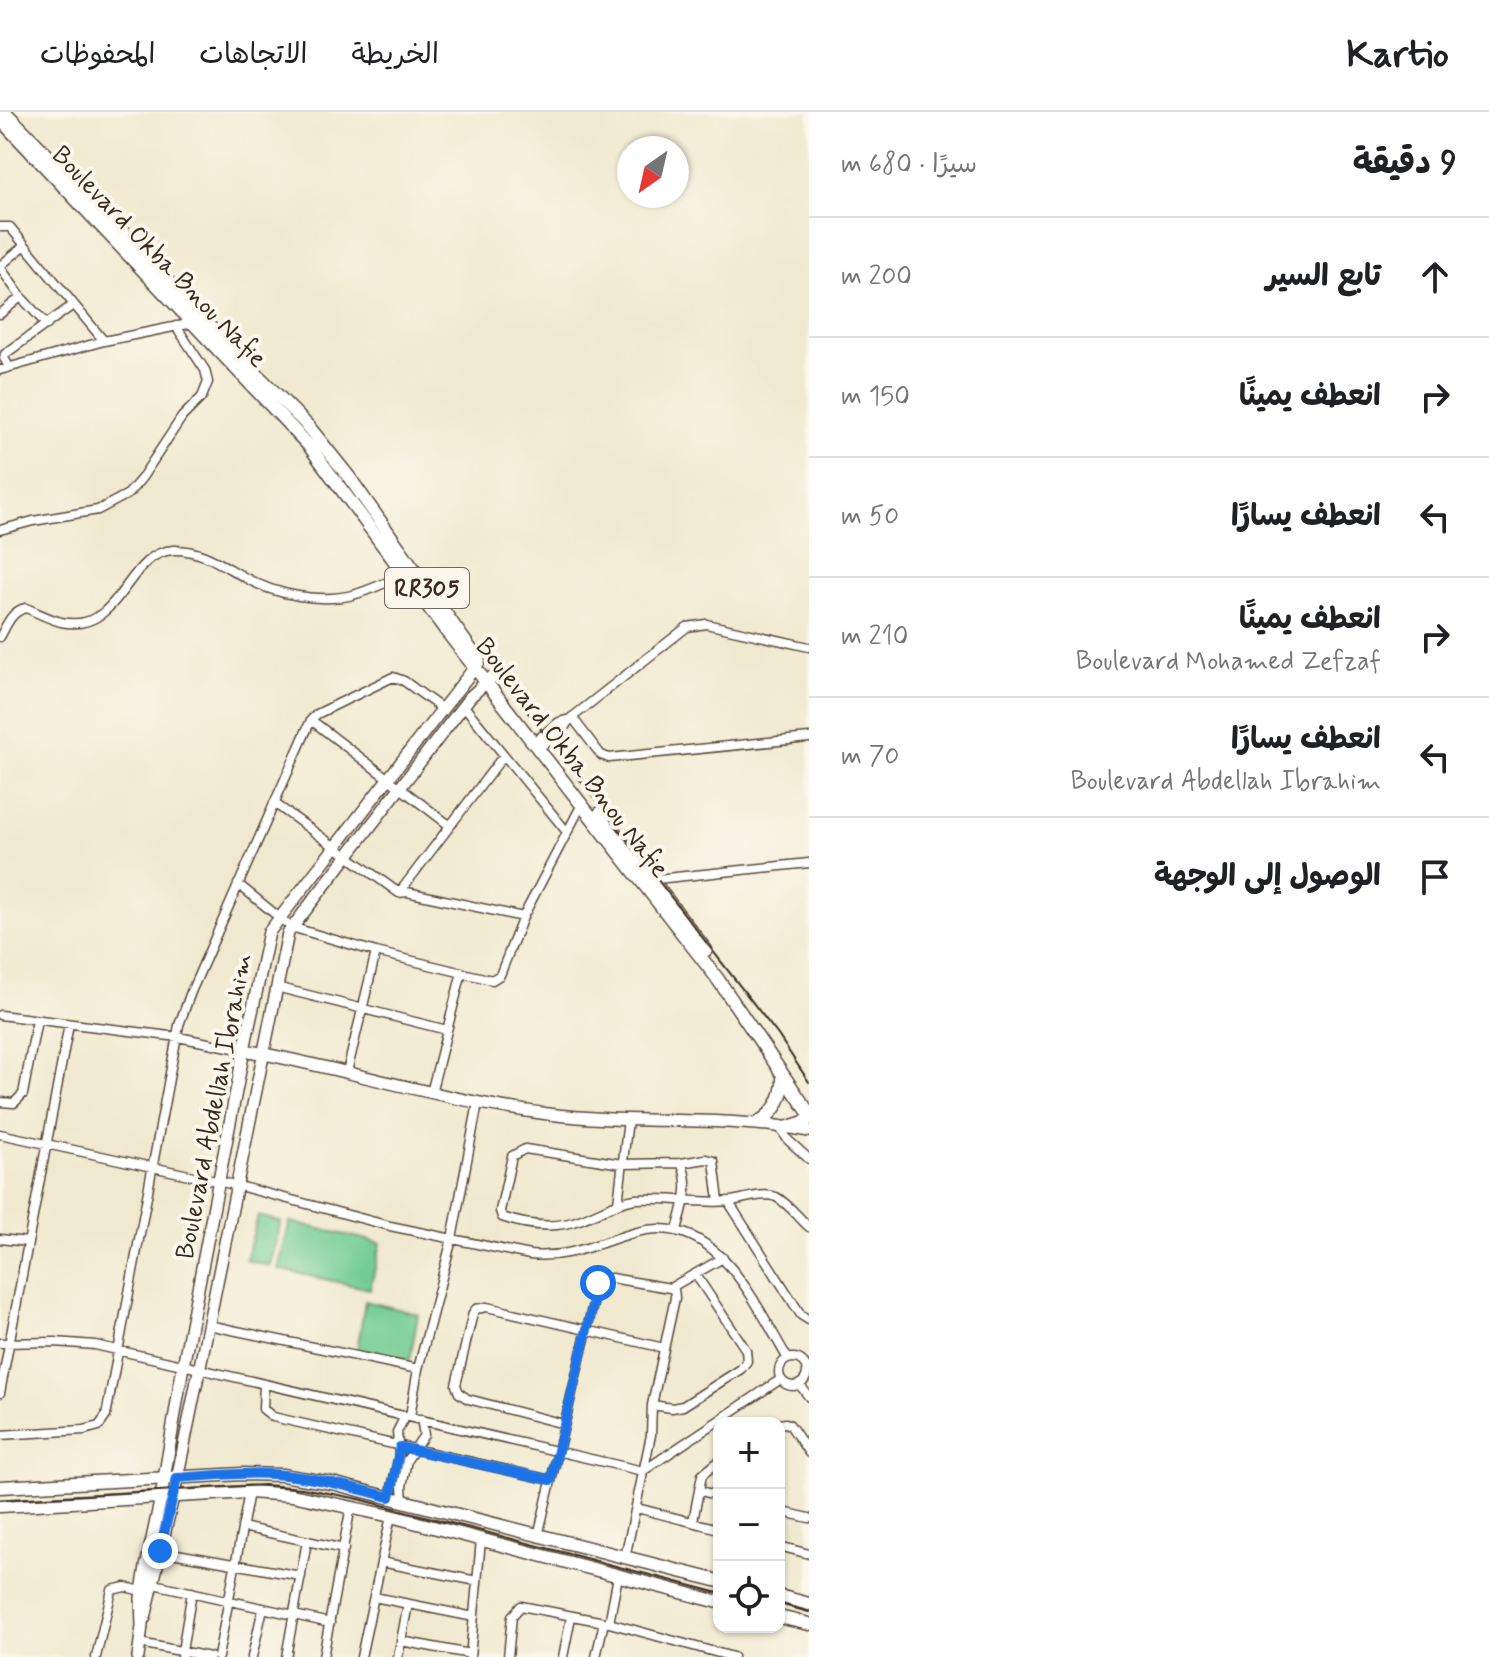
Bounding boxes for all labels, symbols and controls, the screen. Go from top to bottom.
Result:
text: Kartio [1346,31,1449,80]
text: المحفوظات [40,37,155,74]
text: الاتجاهات [199,37,307,74]
text: الخريطة [351,37,439,74]
north arrow [617,136,689,208]
street label: Boulevard Okba Bnou Nafie [44,139,274,376]
text: 9 دقيقة [1353,141,1457,186]
text: سيرًا · 680 m [841,148,977,182]
icon: ahead [1413,255,1457,299]
text: تابع السير [1266,257,1381,296]
text: 200 m [841,260,912,294]
icon: right [1413,375,1457,419]
text: انعطف يمينًا [1239,377,1381,416]
text: 150 m [841,380,910,414]
icon: left [1413,495,1457,539]
text: انعطف يسارًا [1231,497,1381,536]
text: 50 m [841,500,899,534]
road number: RR305 [385,568,469,608]
text: انعطف يمينًا [1239,600,1381,639]
icon: right [1413,615,1457,659]
text: 210 m [841,620,908,654]
street label: Boulevard Okba Bnou Nafie [467,631,676,885]
text: Boulevard Mohamed Zefzaf [1076,645,1381,679]
text: انعطف يسارًا [1231,720,1381,759]
icon: left [1413,735,1457,779]
text: 70 m [841,740,899,774]
text: Boulevard Abdellah Ibrahim [1070,765,1381,799]
icon: arrive [1413,855,1457,899]
text: الوصول إلى الوجهة [1154,857,1381,896]
street label: Boulevard Abdellah Ibrahim [169,951,261,1262]
route start [580,1265,616,1301]
map controls [713,1417,785,1633]
button: + [713,1417,785,1489]
button: − [713,1489,785,1561]
route end [142,1533,178,1569]
button: locate [713,1561,785,1633]

